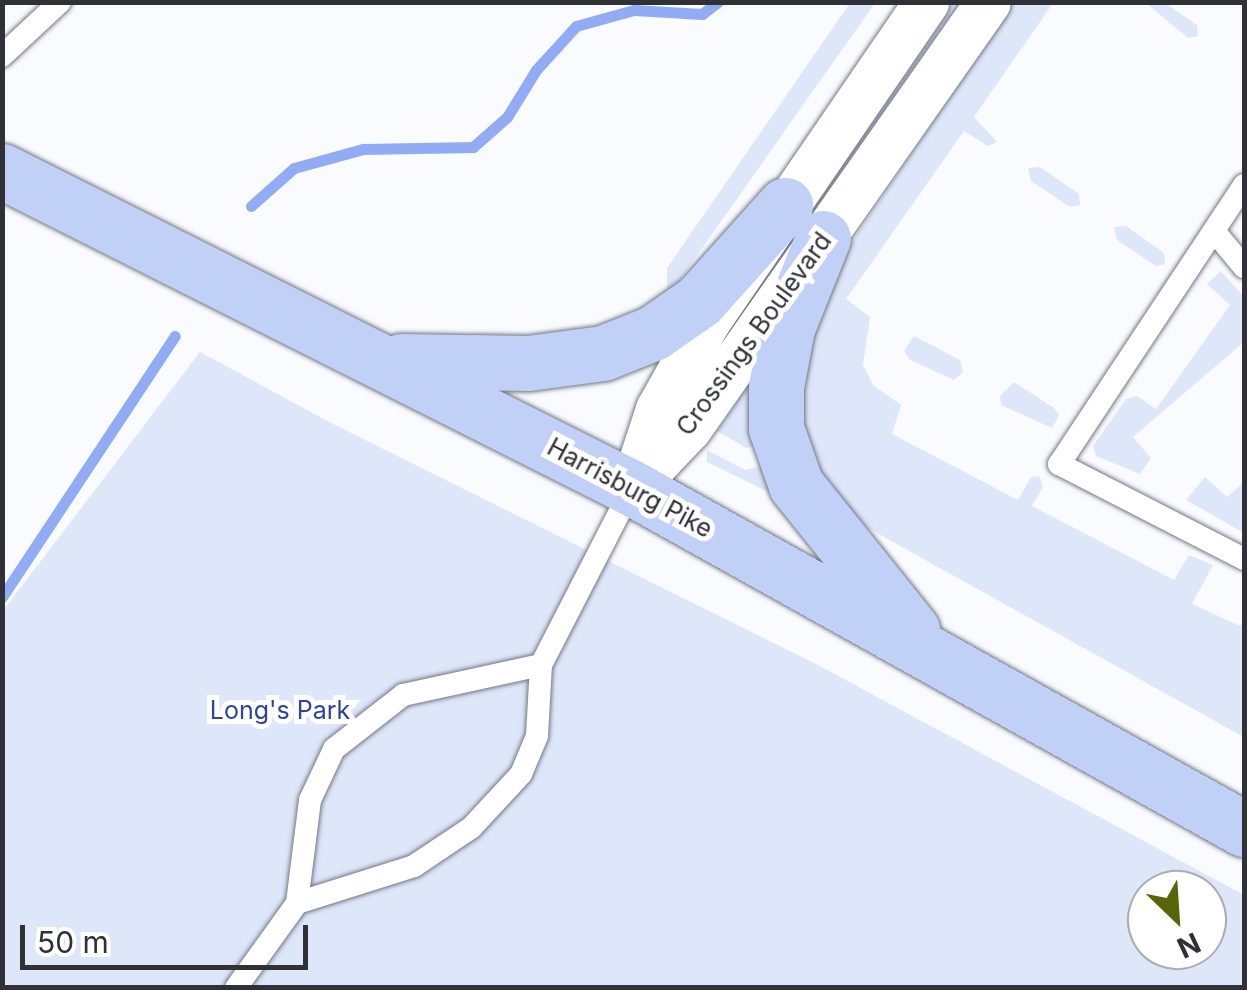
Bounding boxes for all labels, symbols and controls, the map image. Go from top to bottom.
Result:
street label: Crossings Boulevard [670,227,838,441]
street label: Harrisburg Pike [542,432,718,544]
park label: Long's Park [210,695,350,725]
north arrow [1127,870,1227,970]
scale bar [25,905,312,967]
text: 50 m [37,924,109,960]
text: N [1172,925,1206,965]

